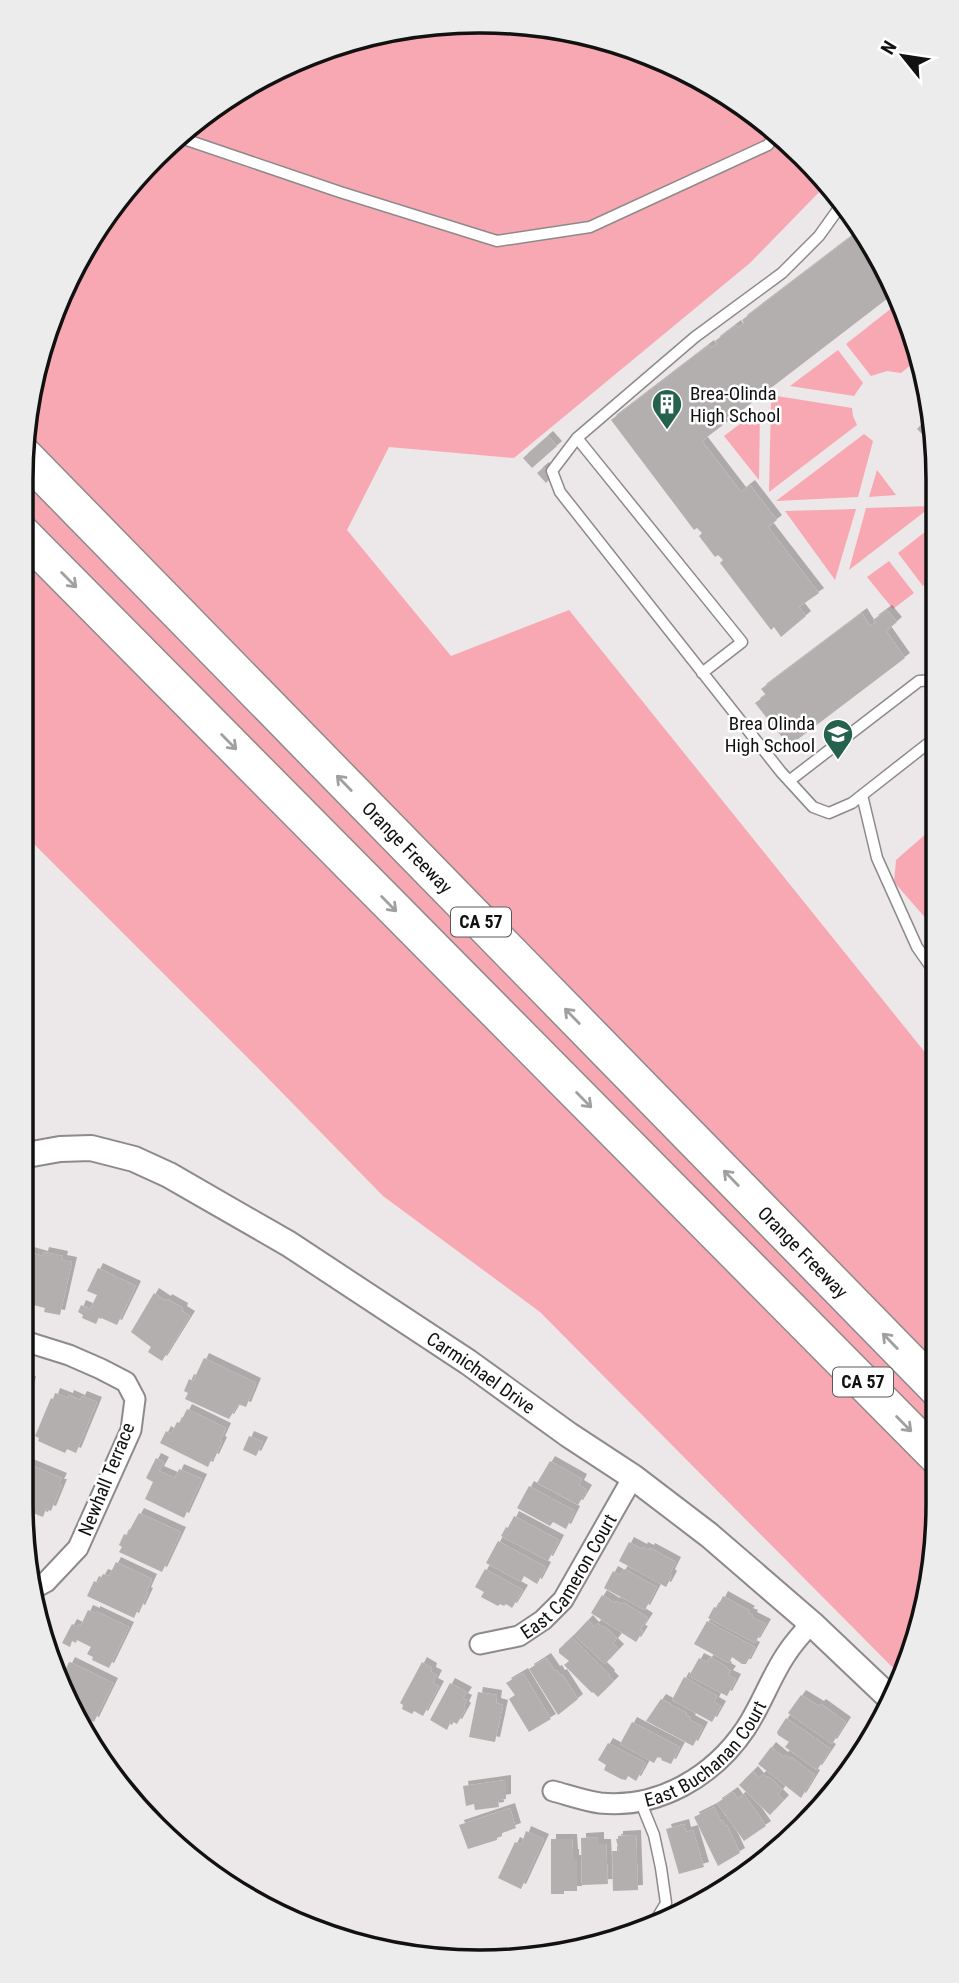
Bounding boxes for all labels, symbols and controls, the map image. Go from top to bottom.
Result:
north arrow [868,21,938,91]
text: N [876,37,902,59]
place label: Brea-Olinda High School [690,382,780,427]
building icon: Brea-Olinda High School [650,387,684,431]
one-way arrow [60,571,77,588]
place label: Brea Olinda High School [725,712,815,757]
school or university icon: Brea Olinda High School [821,717,855,761]
one-way arrow [220,733,237,750]
one-way arrow [336,775,353,792]
street label: Orange Freeway [357,797,457,898]
one-way arrow [380,895,397,912]
road number: CA 57 [451,908,511,937]
one-way arrow [563,1008,580,1025]
one-way arrow [575,1091,592,1108]
one-way arrow [722,1170,739,1187]
street label: Orange Freeway [753,1202,853,1303]
street label: Carmichael Drive [422,1327,540,1419]
one-way arrow [881,1333,898,1350]
road number: CA 57 [833,1367,893,1396]
one-way arrow [896,1415,913,1432]
street label: Newhall Terrace [73,1419,140,1539]
street label: East Cameron Court [516,1510,622,1644]
street label: East Buchanan Court [642,1697,771,1812]

